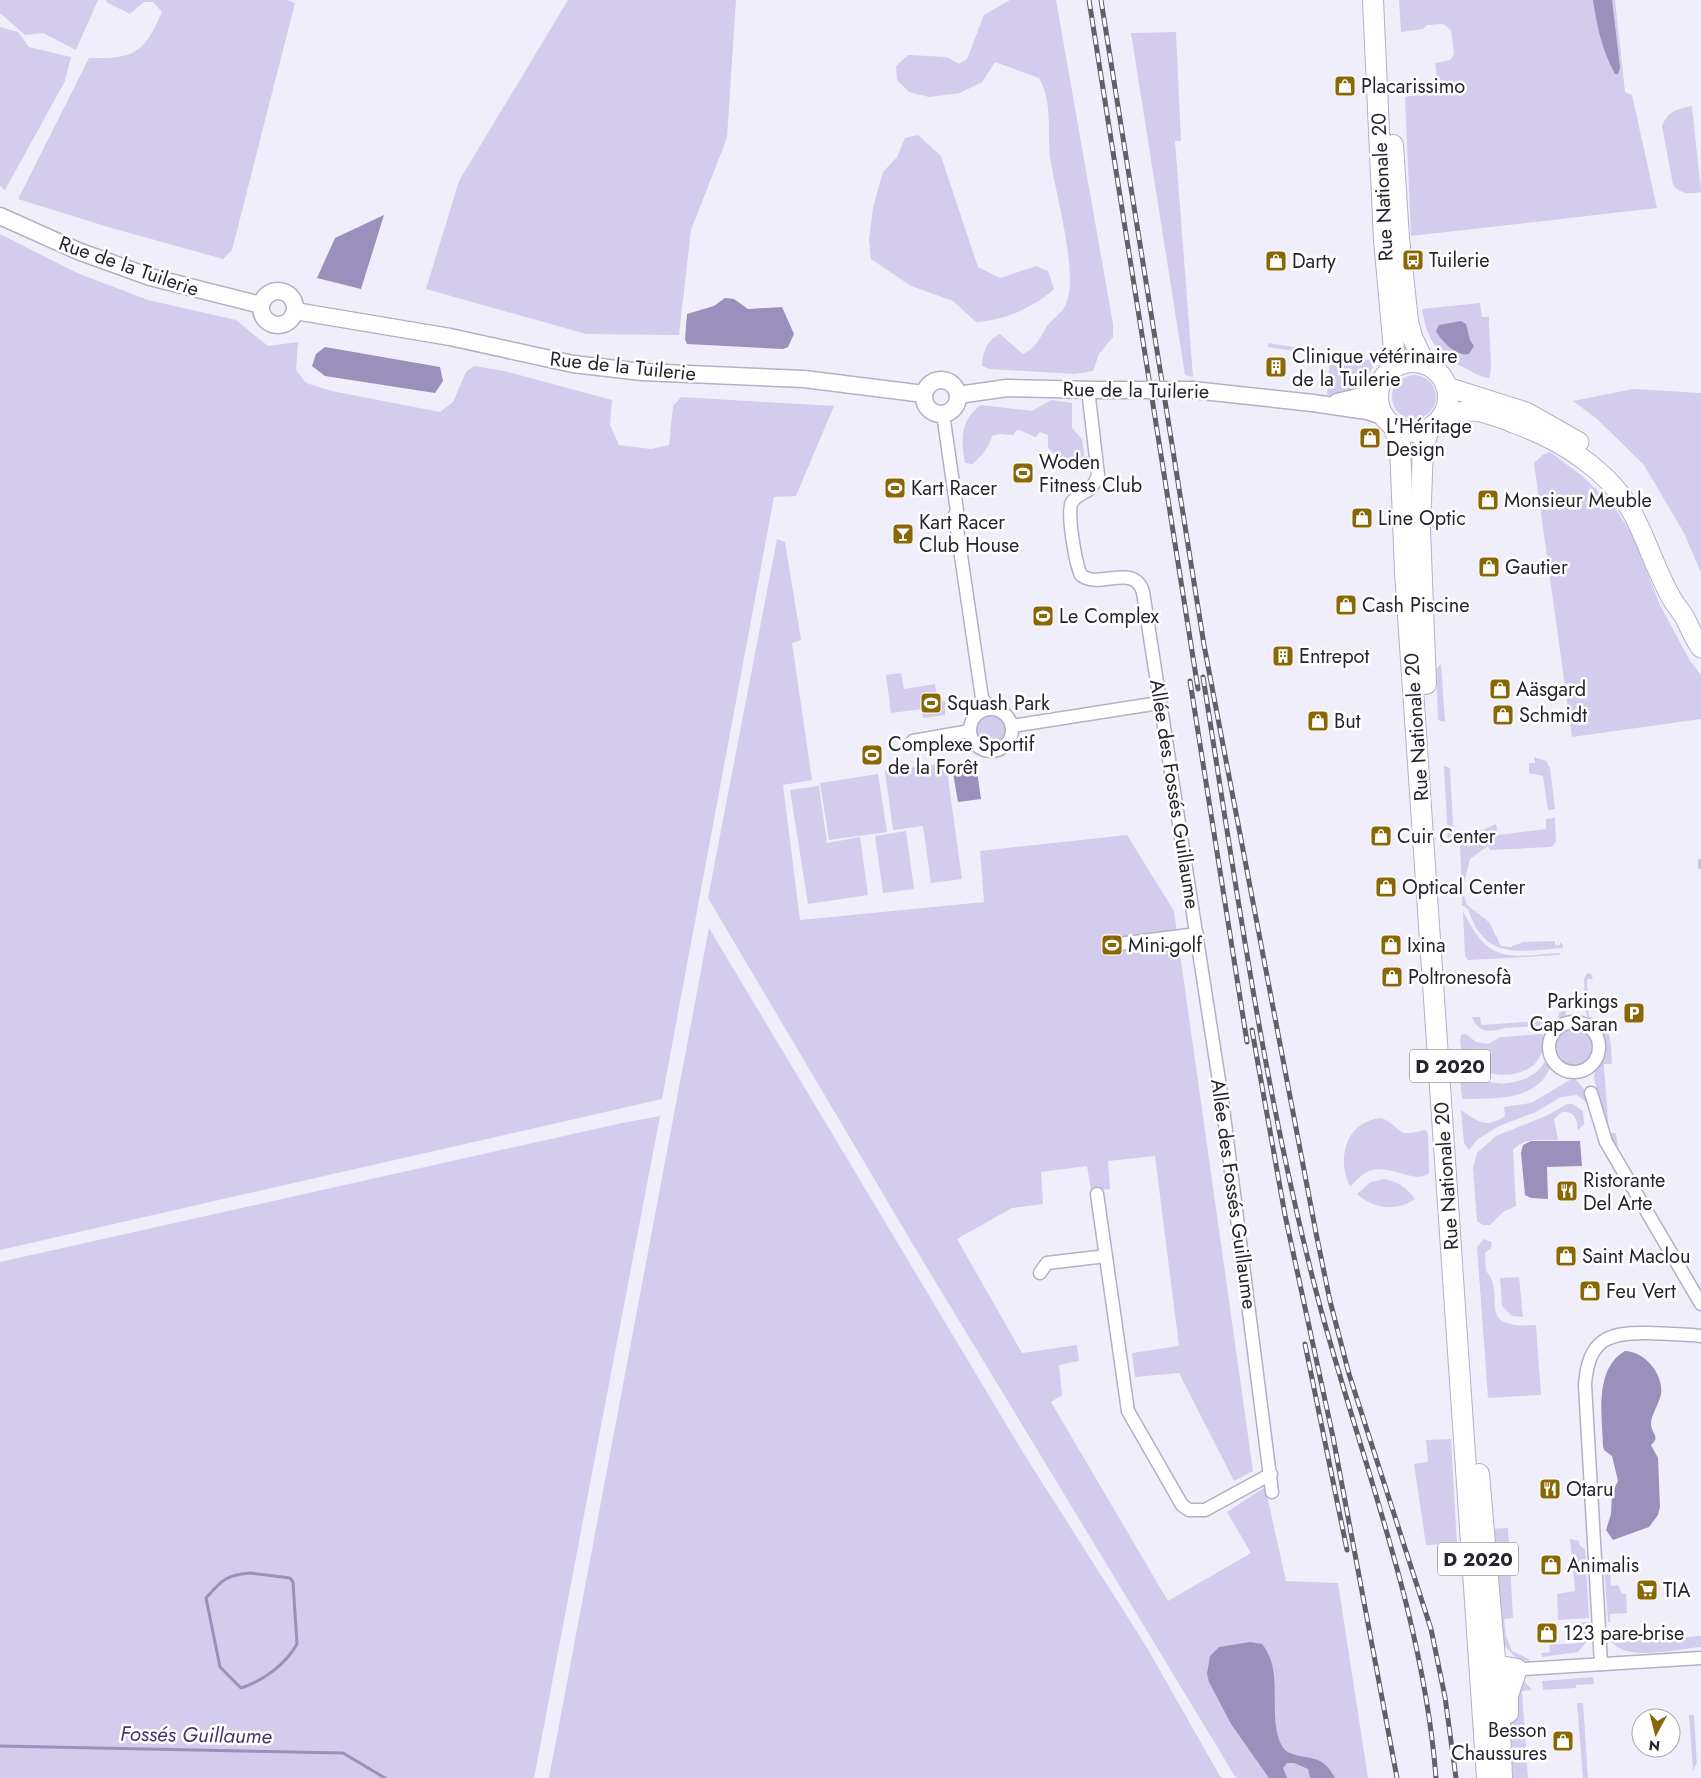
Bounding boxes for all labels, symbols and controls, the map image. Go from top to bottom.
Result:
place label: Placarissimo [1361,72,1465,101]
shop icon: Placarissimo [1333,74,1357,98]
street label: Rue Nationale 20 [1364,112,1401,262]
street label: Rue de la Tuilerie [55,229,203,304]
place label: Tuilerie [1429,246,1490,275]
place label: Darty [1292,247,1336,276]
bus stop icon: Tuilerie [1401,248,1425,272]
shop icon: Darty [1264,249,1288,273]
place label: Clinique vétérinaire de la Tuilerie [1292,342,1458,394]
street label: Rue de la Tuilerie [549,344,697,389]
building icon: Clinique vétérinaire de la Tuilerie [1264,355,1288,379]
street label: Rue de la Tuilerie [1062,375,1210,406]
place label: L'Héritage Design [1386,412,1472,464]
shop icon: L'Héritage Design [1358,426,1382,450]
place label: Woden Fitness Club [1039,448,1142,500]
sports icon: Woden Fitness Club [1011,461,1035,485]
place label: Kart Racer [911,474,997,503]
sports icon: Kart Racer [883,476,907,500]
place label: Monsieur Meuble [1504,486,1652,515]
shop icon: Monsieur Meuble [1476,488,1500,512]
place label: Line Optic [1378,504,1466,533]
shop icon: Line Optic [1350,506,1374,530]
place label: Kart Racer Club House [919,508,1019,560]
bar icon: Kart Racer Club House [891,522,915,546]
place label: Gautier [1505,553,1568,582]
shop icon: Gautier [1477,555,1501,579]
place label: Cash Piscine [1362,591,1470,620]
shop icon: Cash Piscine [1334,593,1358,617]
place label: Le Complex [1059,602,1160,631]
sports icon: Le Complex [1031,604,1055,628]
place label: Entrepot [1299,642,1369,671]
building icon: Entrepot [1271,644,1295,668]
street label: Rue Nationale 20 [1397,652,1436,802]
place label: Aäsgard [1516,675,1586,704]
street label: Allée des Fossés Guillaume [1142,677,1207,911]
shop icon: Aäsgard [1488,677,1512,701]
place label: Squash Park [947,689,1050,718]
sports icon: Squash Park [919,691,943,715]
place label: Schmidt [1519,701,1587,730]
shop icon: Schmidt [1491,703,1515,727]
place label: But [1334,707,1361,736]
shop icon: But [1306,709,1330,733]
place label: Complexe Sportif de la Forêt [888,730,1036,782]
sports icon: Complexe Sportif de la Forêt [860,743,884,767]
place label: Cuir Center [1397,822,1496,851]
shop icon: Cuir Center [1369,824,1393,848]
place label: Optical Center [1402,873,1526,902]
shop icon: Optical Center [1374,875,1398,899]
place label: Mini-golf [1128,931,1203,960]
place label: Ixina [1407,931,1446,960]
sports icon: Mini-golf [1100,933,1124,957]
shop icon: Ixina [1379,933,1403,957]
place label: Poltronesofà [1408,963,1511,992]
shop icon: Poltronesofà [1380,965,1404,989]
place label: Parkings Cap Saran [1530,987,1618,1039]
parking icon: Parkings Cap Saran [1622,1001,1646,1025]
road number: D 2020 [1410,1050,1490,1082]
street label: Allée des Fossés Guillaume [1203,1077,1264,1311]
street label: Rue Nationale 20 [1427,1101,1466,1251]
place label: Ristorante Del Arte [1583,1166,1665,1218]
restaurant icon: Ristorante Del Arte [1555,1179,1579,1203]
place label: Saint Maclou [1582,1242,1690,1271]
shop icon: Saint Maclou [1554,1244,1578,1268]
place label: Feu Vert [1606,1277,1676,1306]
shop icon: Feu Vert [1578,1279,1602,1303]
place label: Otaru [1566,1475,1614,1504]
restaurant icon: Otaru [1538,1477,1562,1501]
road number: D 2020 [1438,1542,1518,1576]
place label: Animalis [1567,1551,1639,1580]
shop icon: Animalis [1539,1553,1563,1577]
place label: TIA [1663,1576,1691,1605]
supermarket icon: TIA [1635,1578,1659,1602]
place label: 123 pare-brise [1563,1619,1684,1648]
shop icon: 123 pare-brise [1535,1621,1559,1645]
north arrow [1631,1708,1681,1758]
place label: Besson Chaussures [1451,1716,1547,1768]
water label: Fossés Guillaume [120,1719,273,1751]
shop icon: Besson Chaussures [1551,1729,1575,1753]
text: N [1648,1735,1661,1757]

